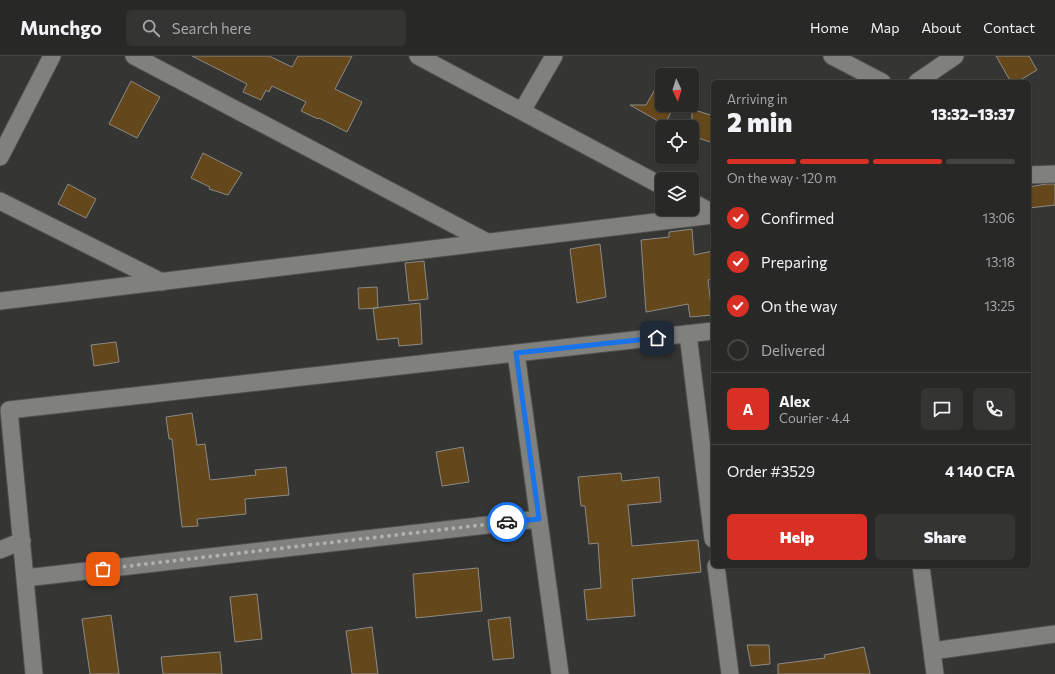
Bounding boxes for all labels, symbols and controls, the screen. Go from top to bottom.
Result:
search box [126,10,406,46]
text: Munchgo [20,16,102,39]
icon: search [140,17,162,39]
text: Search here [172,19,251,37]
text: Home [810,19,849,36]
text: Map [871,19,899,36]
text: About [921,19,961,36]
text: Contact [983,19,1035,36]
north arrow [655,68,699,112]
map controls [655,68,699,216]
text: Arriving in [727,91,787,107]
text: 13:32–13:37 [931,105,1015,123]
text: 2 min [727,106,792,137]
button: locate [655,120,699,164]
text: On the way · 120 m [727,170,836,186]
button: layers [655,172,699,216]
icon: check [727,207,749,229]
text: Confirmed [761,209,834,227]
text: 13:06 [983,210,1015,226]
icon: check [727,251,749,273]
text: Preparing [761,253,827,271]
text: 13:18 [986,254,1015,270]
icon: check [727,295,749,317]
text: On the way [761,297,838,315]
text: 13:25 [984,298,1015,314]
pin [640,321,674,355]
icon: home [646,327,668,349]
text: Delivered [761,341,825,359]
button: chat [921,388,963,430]
button: phone [973,388,1015,430]
text: Alex [779,392,810,410]
text: A [743,400,753,418]
text: Courier · 4.4 [779,410,850,426]
text: Order #3529 [727,462,815,480]
text: 4 140 CFA [945,462,1015,480]
courier [487,502,527,542]
icon: car [496,511,518,533]
button: Help [727,514,867,560]
button: Share [875,514,1015,560]
pin [86,552,120,586]
icon: bag [92,558,114,580]

